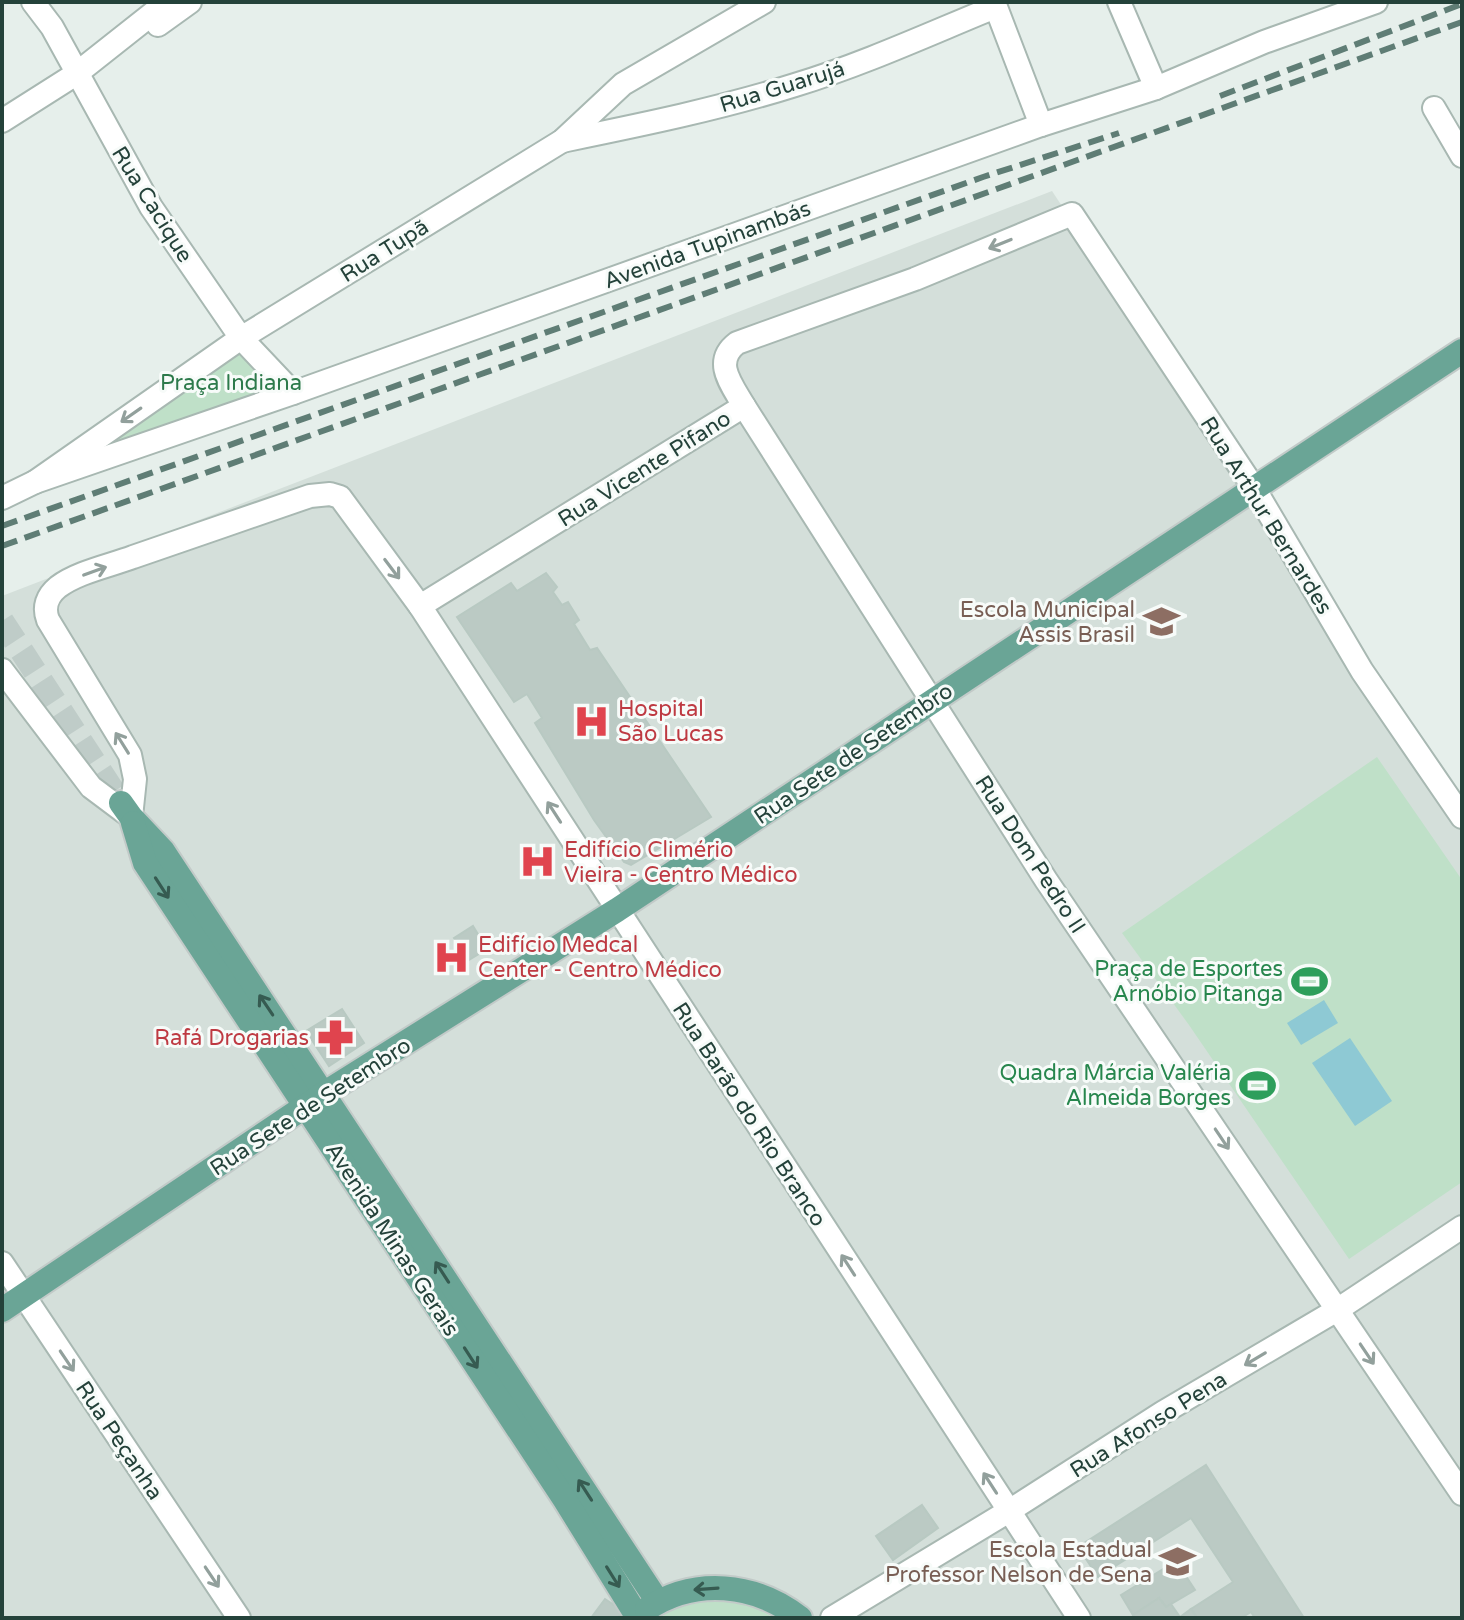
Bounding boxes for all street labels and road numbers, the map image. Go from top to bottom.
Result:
street label: Rua Guarujá [717,56,848,118]
street label: Rua Cacique [106,142,198,267]
street label: Avenida Tupinambás [600,195,814,294]
street label: Rua Tupã [336,214,433,288]
street label: Rua Vicente Pifano [553,405,736,532]
street label: Rua Arthur Bernardes [1195,412,1338,619]
street label: Rua Sete de Setembro [749,678,958,830]
street label: Rua Dom Pedro II [969,771,1091,938]
street label: Rua Barão do Rio Branco [667,998,831,1232]
street label: Rua Sete de Setembro [205,1032,416,1181]
street label: Avenida Minas Gerais [320,1138,464,1341]
street label: Rua Afonso Pena [1065,1366,1232,1484]
street label: Rua Peçanha [70,1376,168,1505]

